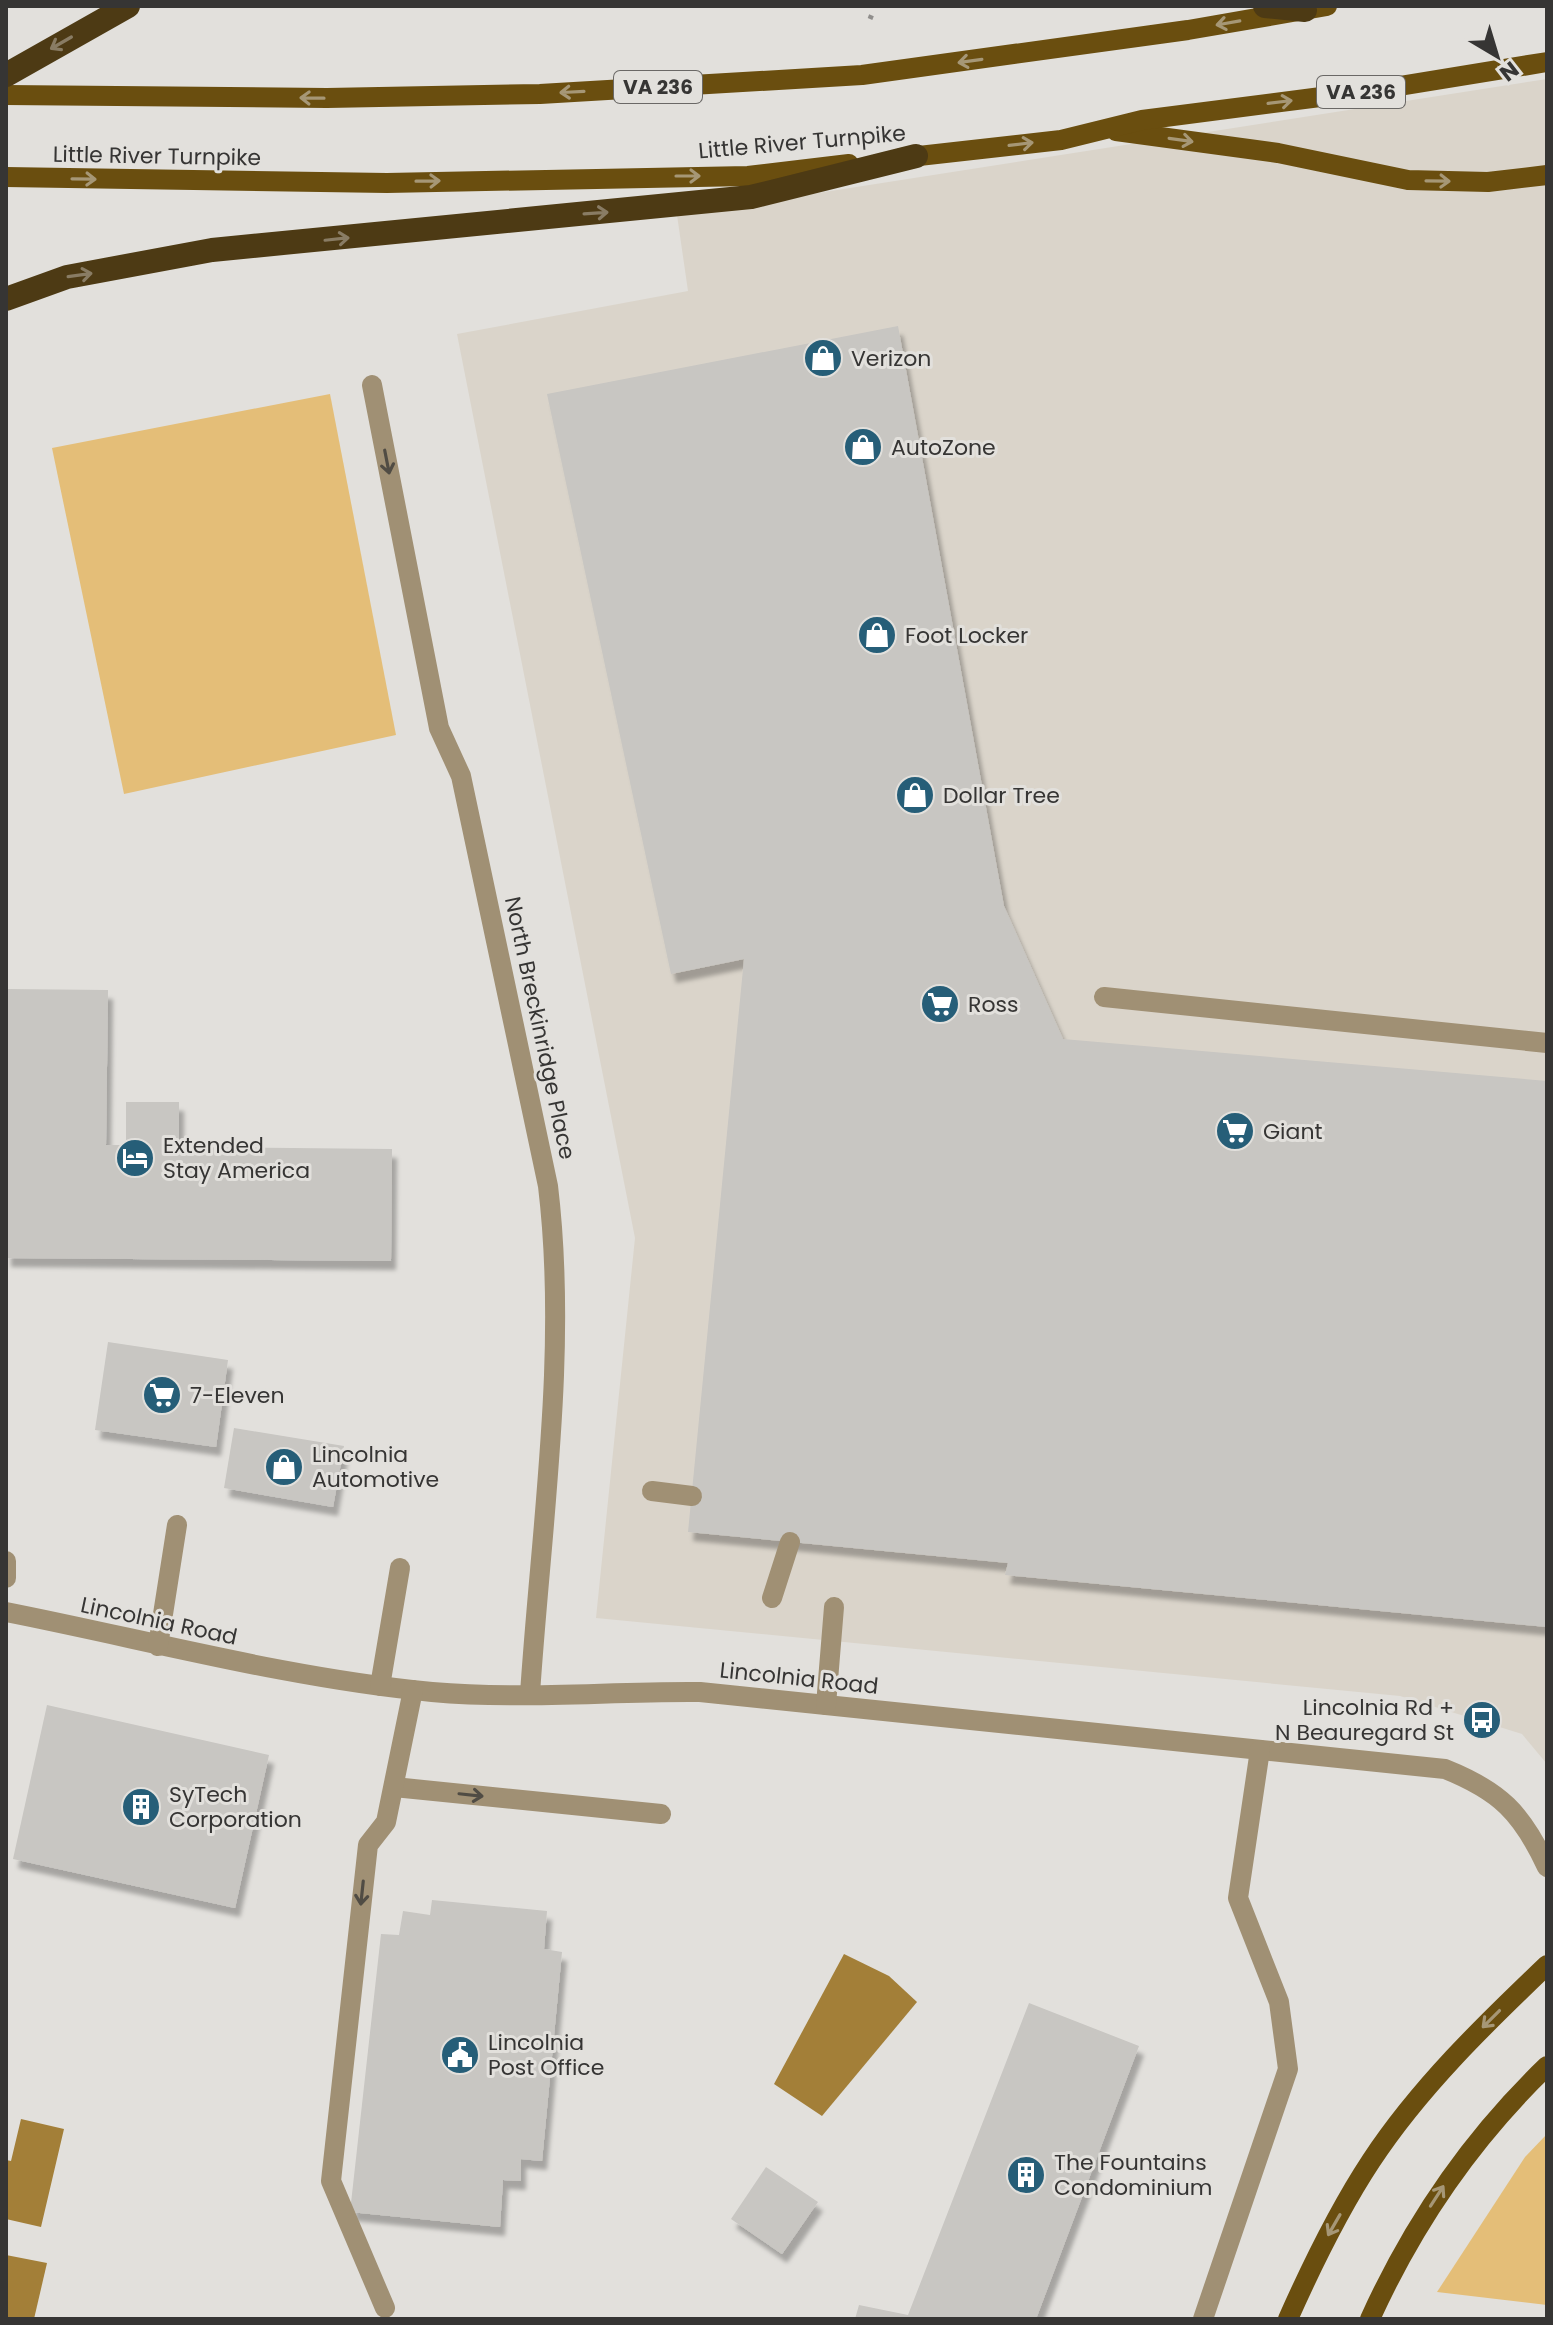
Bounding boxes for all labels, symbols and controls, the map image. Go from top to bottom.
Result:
one-way arrow [1216,16,1241,31]
north arrow [1457,16,1537,96]
one-way arrow [50,35,73,51]
one-way arrow [958,53,984,68]
text: N [1493,54,1525,89]
road number: VA 236 [614,71,702,103]
road number: VA 236 [1317,76,1405,108]
one-way arrow [559,85,586,100]
one-way arrow [299,90,326,106]
one-way arrow [1267,94,1292,109]
street label: Little River Turnpike [697,117,907,167]
one-way arrow [1168,133,1194,148]
one-way arrow [1007,137,1034,152]
street label: Little River Turnpike [53,139,261,173]
one-way arrow [674,168,701,184]
one-way arrow [70,171,97,186]
one-way arrow [1424,173,1451,189]
one-way arrow [414,174,441,189]
one-way arrow [582,205,609,220]
one-way arrow [323,231,350,246]
one-way arrow [67,267,92,282]
shop icon: Verizon [802,337,844,379]
place label: Verizon [851,343,931,374]
shop icon: AutoZone [842,426,884,468]
place label: AutoZone [891,432,996,463]
one-way arrow [380,449,395,474]
shop icon: Foot Locker [856,614,898,656]
place label: Foot Locker [905,620,1028,651]
shop icon: Dollar Tree [894,774,936,816]
place label: Dollar Tree [943,780,1060,811]
street label: North Breckinridge Place [497,894,583,1162]
supermarket icon: Ross [919,983,961,1025]
place label: Ross [968,989,1018,1020]
supermarket icon: Giant [1214,1110,1256,1152]
place label: Giant [1263,1116,1323,1147]
place label: Extended Stay America [163,1130,310,1186]
hotel icon: Extended Stay America [114,1137,156,1179]
supermarket icon: 7-Eleven [141,1374,183,1416]
place label: 7-Eleven [190,1380,285,1411]
place label: Lincolnia Automotive [312,1439,439,1495]
shop icon: Lincolnia Automotive [263,1446,305,1488]
street label: Lincolnia Road [78,1589,240,1653]
street label: Lincolnia Road [718,1654,880,1702]
place label: Lincolnia Rd + N Beauregard St [1275,1692,1454,1748]
bus stop icon: Lincolnia Rd + N Beauregard St [1461,1699,1503,1741]
place label: SyTech Corporation [169,1779,302,1835]
building icon: SyTech Corporation [120,1786,162,1828]
one-way arrow [457,1787,484,1802]
one-way arrow [355,1879,370,1906]
one-way arrow [1482,2009,1501,2028]
place label: Lincolnia Post Office [488,2027,604,2083]
public building icon: Lincolnia Post Office [439,2034,481,2076]
place label: The Fountains Condominium [1054,2147,1212,2203]
building icon: The Fountains Condominium [1005,2154,1047,2196]
one-way arrow [1429,2186,1445,2208]
one-way arrow [1326,2213,1342,2236]

